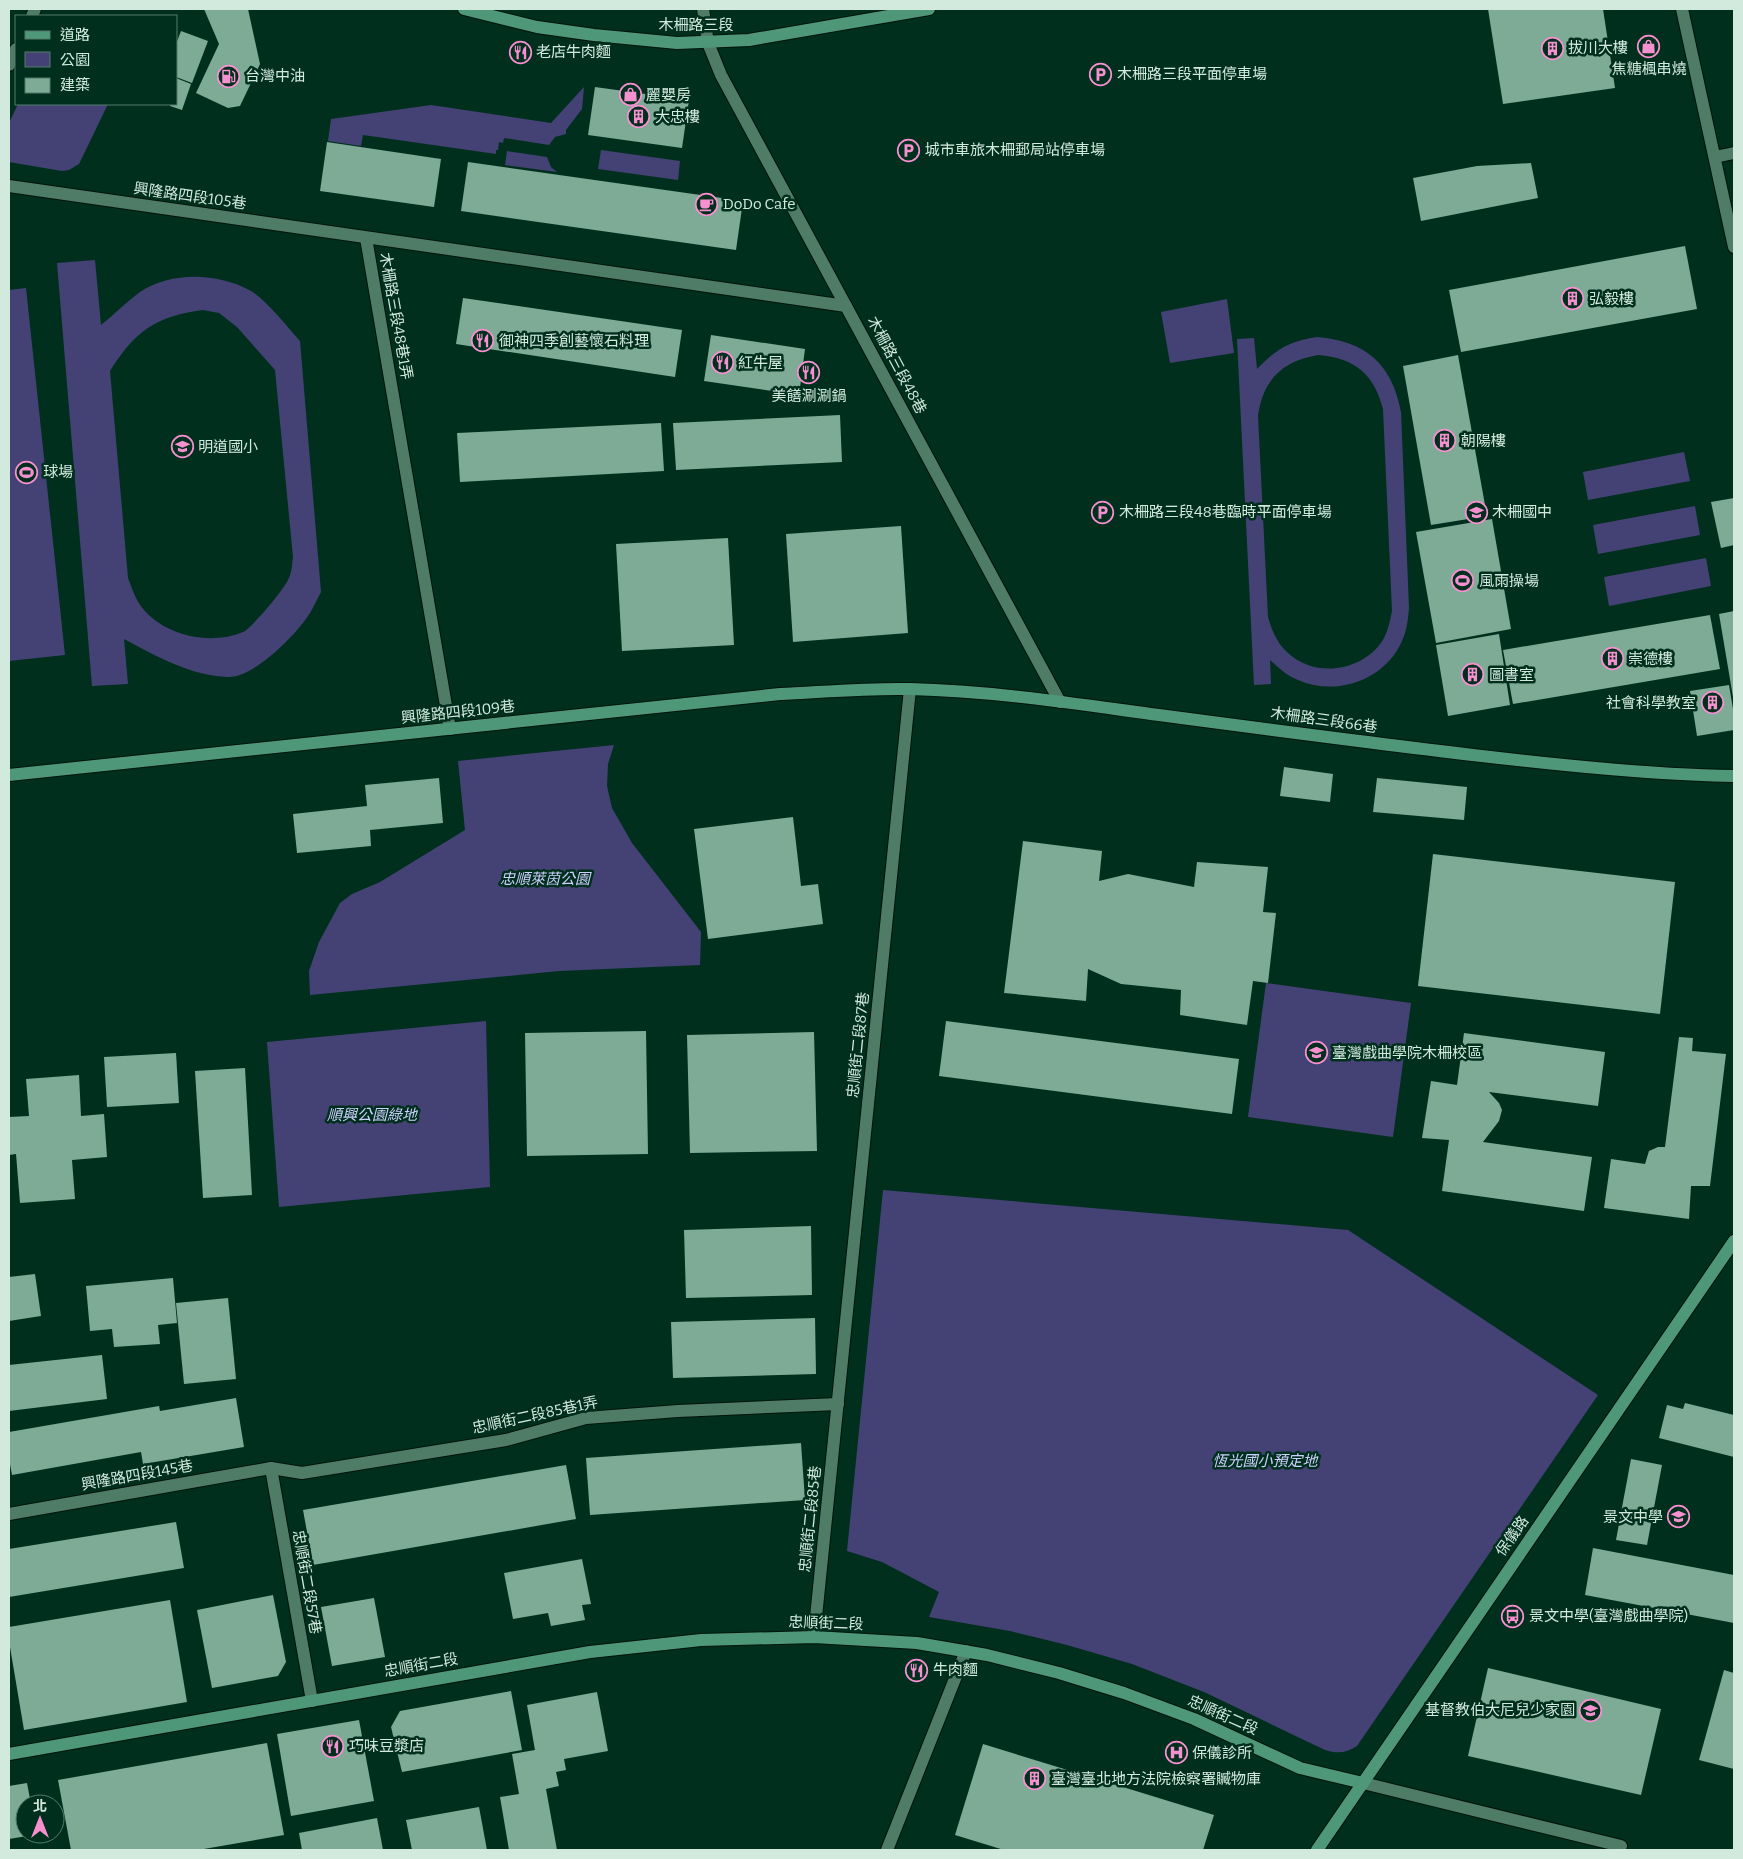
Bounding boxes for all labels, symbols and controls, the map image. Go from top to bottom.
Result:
legend [15,15,178,105]
street label: 木柵路三段 [658,16,734,34]
text: 道路 [60,26,90,44]
shop icon: 焦糖楓串燒 [1637,34,1661,58]
building icon: 拔川大樓 [1540,36,1564,60]
place label: 拔川大樓 [1568,39,1628,57]
restaurant icon: 老店牛肉麵 [508,40,532,64]
place label: 老店牛肉麵 [536,43,611,61]
text: 公園 [60,51,90,69]
place label: 焦糖楓串燒 [1611,60,1687,78]
parking icon: 木柵路三段平面停車場 [1089,62,1113,86]
fuel station icon: 台灣中油 [217,64,241,88]
place label: 木柵路三段平面停車場 [1117,65,1267,83]
place label: 台灣中油 [245,67,305,85]
text: 建築 [60,76,90,94]
shop icon: 麗嬰房 [618,83,642,107]
place label: 麗嬰房 [646,86,691,104]
building icon: 大忠樓 [627,105,651,129]
place label: 大忠樓 [655,108,700,126]
parking icon: 城市車旅木柵郵局站停車場 [897,138,921,162]
place label: 城市車旅木柵郵局站停車場 [925,141,1105,159]
street label: 興隆路四段105巷 [132,179,248,213]
cafe icon: DoDo Cafe [695,192,719,216]
place label: DoDo Cafe [723,195,795,213]
street label: 木柵路三段48巷1弄 [376,251,416,381]
building icon: 弘毅樓 [1561,287,1585,311]
place label: 弘毅樓 [1589,290,1634,308]
street label: 木柵路三段48巷 [864,313,930,417]
restaurant icon: 御神四季創藝懷石料理 [471,329,495,353]
place label: 御神四季創藝懷石料理 [499,332,649,350]
restaurant icon: 紅牛屋 [710,351,734,375]
place label: 紅牛屋 [738,354,783,372]
restaurant icon: 美饍涮涮鍋 [797,361,821,385]
place label: 美饍涮涮鍋 [771,387,847,405]
building icon: 朝陽樓 [1433,429,1457,453]
place label: 朝陽樓 [1461,432,1506,450]
school or university icon: 明道國小 [170,435,194,459]
place label: 明道國小 [198,438,258,456]
sports icon: 球場 [15,460,39,484]
place label: 球場 [43,463,73,481]
parking icon: 木柵路三段48巷臨時平面停車場 [1091,500,1115,524]
school or university icon: 木柵國中 [1464,500,1488,524]
place label: 木柵路三段48巷臨時平面停車場 [1119,503,1332,521]
place label: 木柵國中 [1492,503,1552,521]
sports icon: 風雨操場 [1451,569,1475,593]
place label: 風雨操場 [1479,572,1539,590]
building icon: 崇德樓 [1600,647,1624,671]
place label: 崇德樓 [1628,650,1673,668]
building icon: 圖書室 [1461,663,1485,687]
place label: 圖書室 [1489,666,1534,684]
building icon: 社會科學教室 [1700,691,1724,715]
place label: 社會科學教室 [1606,694,1696,712]
street label: 興隆路四段109巷 [400,697,516,727]
street label: 木柵路三段66巷 [1269,704,1379,736]
park label: 忠順萊茵公園 [500,870,592,888]
street label: 忠順街二段87巷 [843,991,873,1099]
school or university icon: 臺灣戲曲學院木柵校區 [1304,1041,1328,1065]
place label: 臺灣戲曲學院木柵校區 [1332,1044,1482,1062]
park label: 順興公園綠地 [327,1106,419,1124]
street label: 忠順街二段85巷1弄 [470,1393,600,1437]
park label: 恆光國小預定地 [1212,1452,1319,1470]
street label: 興隆路四段145巷 [80,1456,194,1494]
street label: 忠順街二段85巷 [795,1465,825,1573]
school or university icon: 景文中學 [1667,1505,1691,1529]
place label: 景文中學 [1603,1508,1663,1526]
street label: 保儀路 [1492,1512,1532,1560]
street label: 忠順街二段57巷 [289,1529,325,1635]
bus stop icon: 景文中學(臺灣戲曲學院) [1501,1604,1525,1628]
place label: 景文中學(臺灣戲曲學院) [1529,1607,1688,1625]
street label: 忠順街二段 [788,1613,864,1633]
street label: 忠順街二段 [382,1650,460,1680]
restaurant icon: 牛肉麵 [905,1658,929,1682]
place label: 牛肉麵 [933,1661,978,1679]
street label: 忠順街二段 [1185,1692,1261,1738]
school or university icon: 基督教伯大尼兒少家園 [1579,1698,1603,1722]
place label: 基督教伯大尼兒少家園 [1425,1701,1575,1719]
restaurant icon: 巧味豆漿店 [321,1734,345,1758]
place label: 巧味豆漿店 [349,1737,424,1755]
hospital icon: 保儀診所 [1164,1741,1188,1765]
place label: 保儀診所 [1192,1744,1252,1762]
building icon: 臺灣臺北地方法院檢察署贓物庫 [1023,1767,1047,1791]
place label: 臺灣臺北地方法院檢察署贓物庫 [1051,1770,1261,1788]
north arrow [15,1794,65,1844]
text: 北 [33,1798,47,1815]

